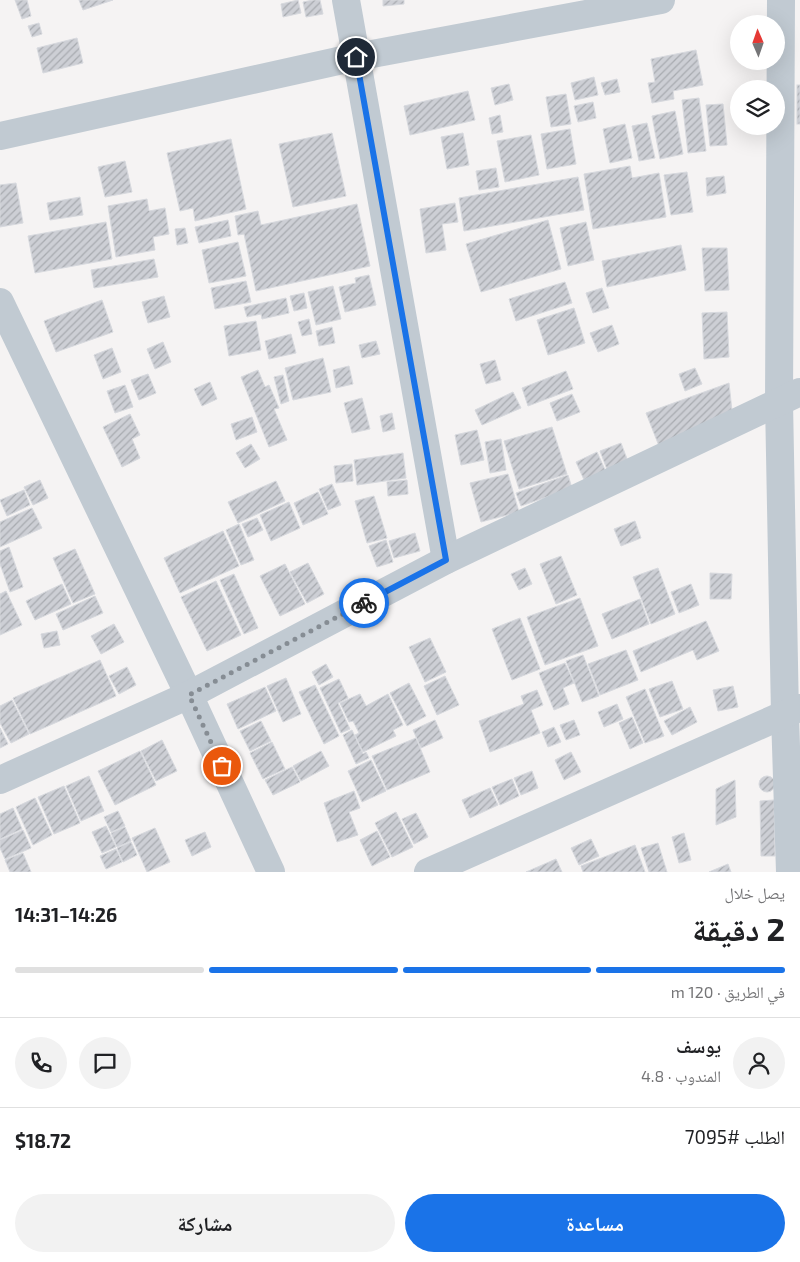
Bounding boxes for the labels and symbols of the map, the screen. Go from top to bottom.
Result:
north arrow [730,15,785,70]
pin [335,36,377,78]
courier [339,578,389,628]
pin [201,745,243,787]

